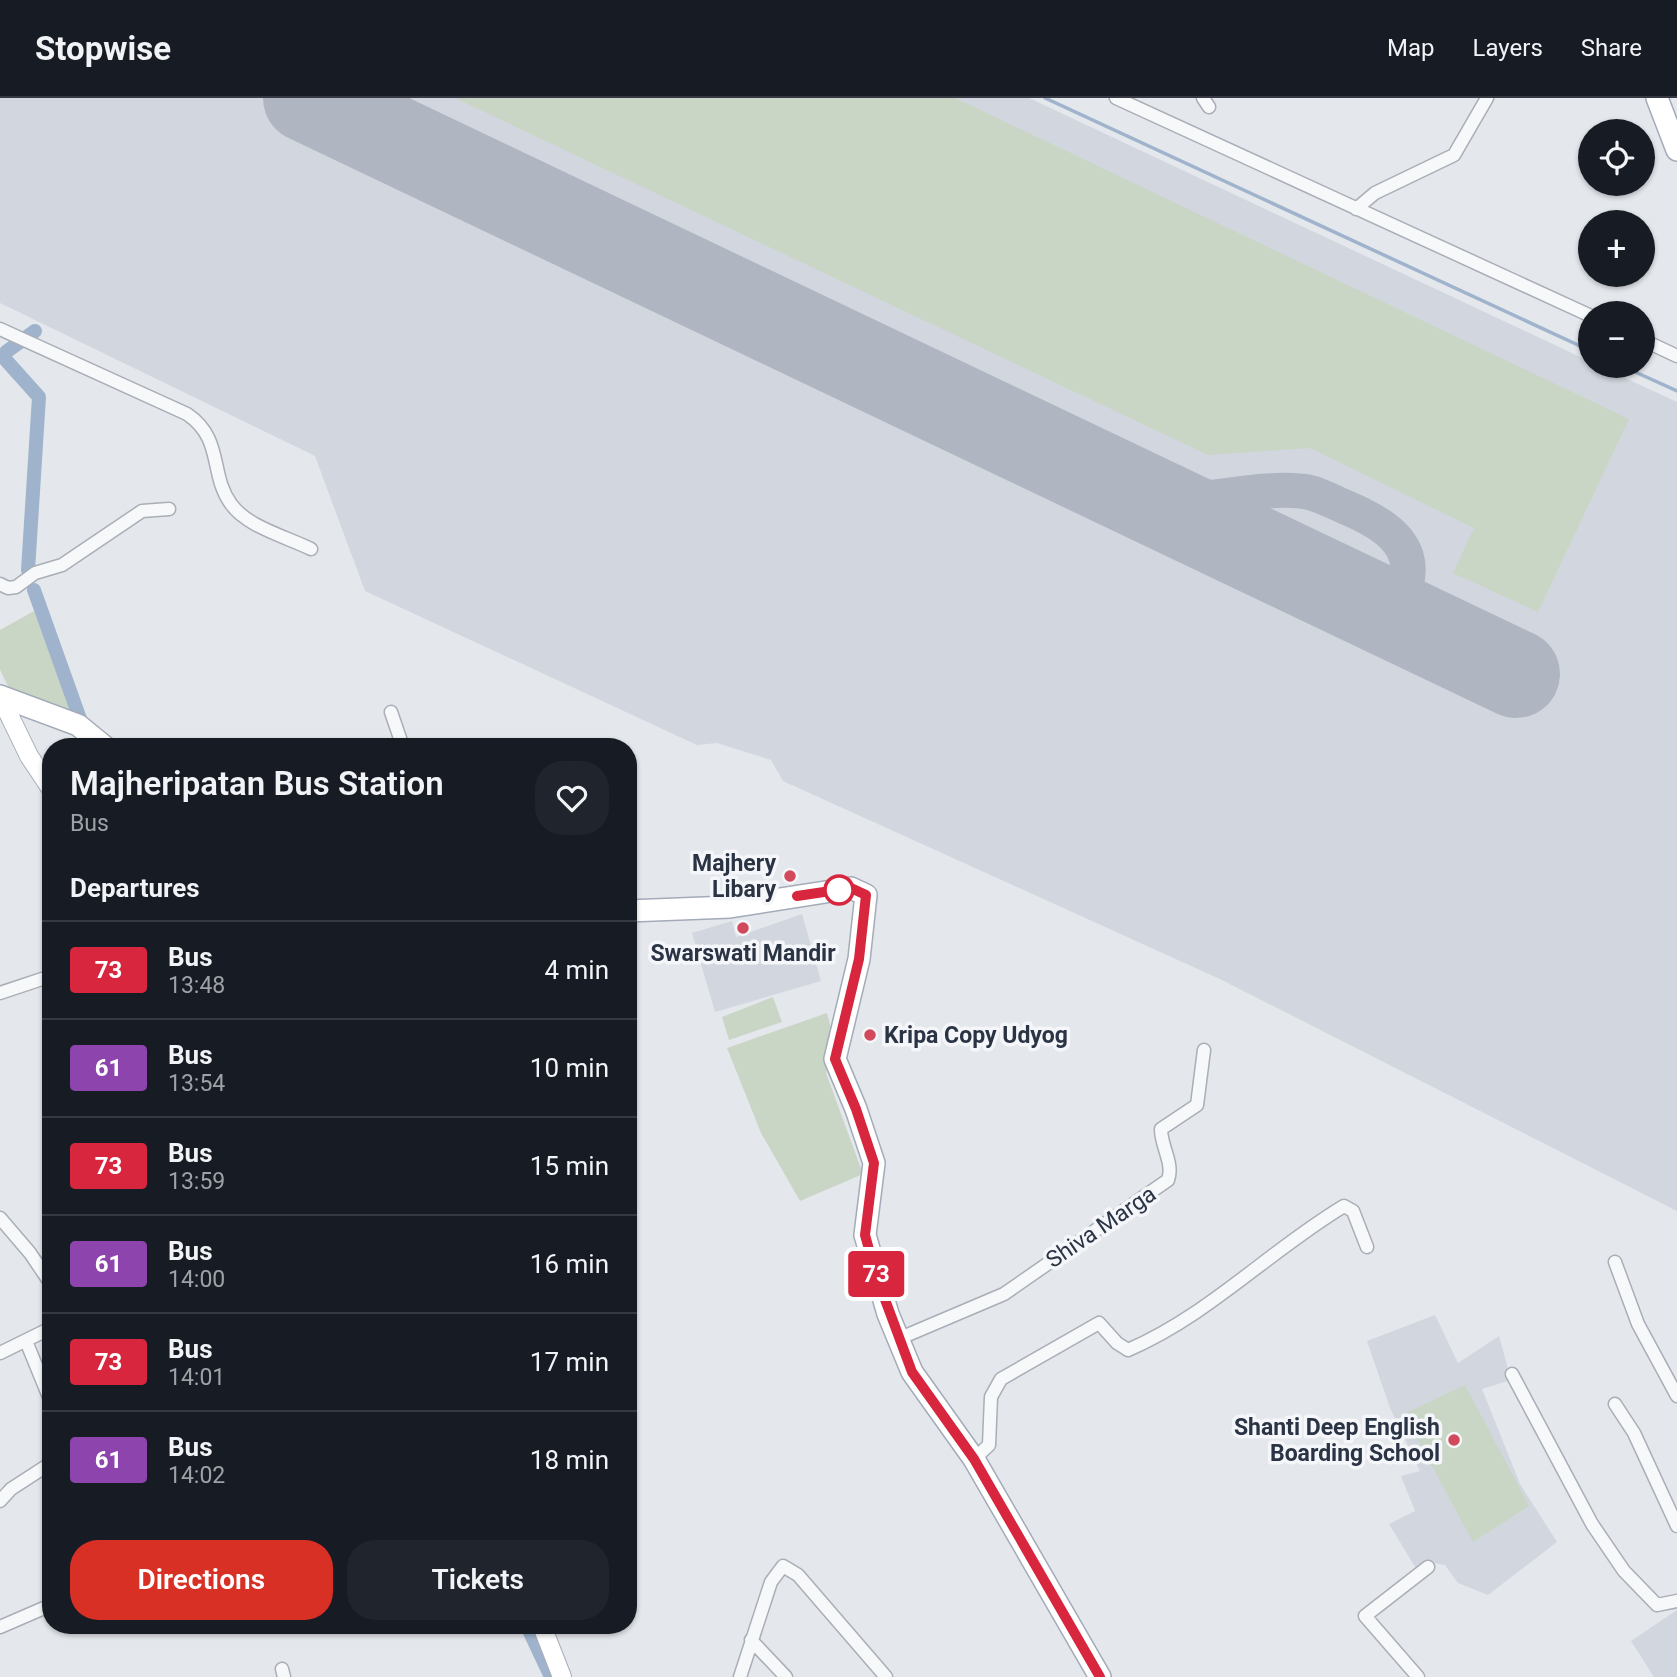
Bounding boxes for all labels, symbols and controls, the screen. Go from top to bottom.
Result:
text: Stopwise [35,29,171,68]
text: Map [1387,34,1435,62]
text: Layers [1473,34,1543,62]
text: Share [1581,34,1642,62]
map controls [1578,119,1655,378]
button: locate [1578,119,1655,196]
button: + [1578,210,1655,287]
button: − [1578,301,1655,378]
button: heart [535,761,609,835]
text: Majheripatan Bus Station [70,764,444,803]
text: Bus [70,810,109,837]
place label: Majhery Libary [692,850,776,903]
marker: Majhery Libary [782,868,798,884]
text: Departures [70,873,200,903]
unlabelled marker [824,875,854,905]
marker: Swarswati Mandir [735,920,751,936]
place label: Swarswati Mandir [650,940,836,967]
text: Bus [168,942,213,972]
text: 4 min [544,955,609,985]
text: 73 [95,956,122,984]
text: 13:48 [168,972,225,999]
place label: Kripa Copy Udyog [884,1022,1068,1049]
marker: Kripa Copy Udyog [862,1027,878,1043]
text: Bus [168,1040,213,1070]
text: 10 min [530,1053,609,1083]
text: 61 [95,1054,122,1082]
text: 13:54 [168,1070,225,1097]
text: Bus [168,1138,213,1168]
text: 15 min [530,1151,609,1181]
text: 73 [95,1152,122,1180]
text: 13:59 [168,1168,225,1195]
street label: Shiva Marga [1041,1180,1161,1274]
text: Bus [168,1236,213,1266]
text: 16 min [530,1249,609,1279]
text: 61 [95,1250,122,1278]
line badge: 73 [844,1251,908,1297]
text: 73 [862,1260,890,1288]
text: 14:00 [168,1266,225,1293]
text: Bus [168,1334,213,1364]
text: 17 min [530,1347,609,1377]
text: 73 [95,1348,122,1376]
text: 14:01 [168,1364,225,1391]
place label: Shanti Deep English Boarding School [1234,1414,1440,1467]
text: Bus [168,1432,213,1462]
marker: Shanti Deep English Boarding School [1446,1432,1462,1448]
text: 18 min [530,1445,609,1475]
text: 61 [95,1446,122,1474]
text: 14:02 [168,1462,225,1489]
button: Directions [70,1540,333,1620]
button: Tickets [347,1540,609,1620]

